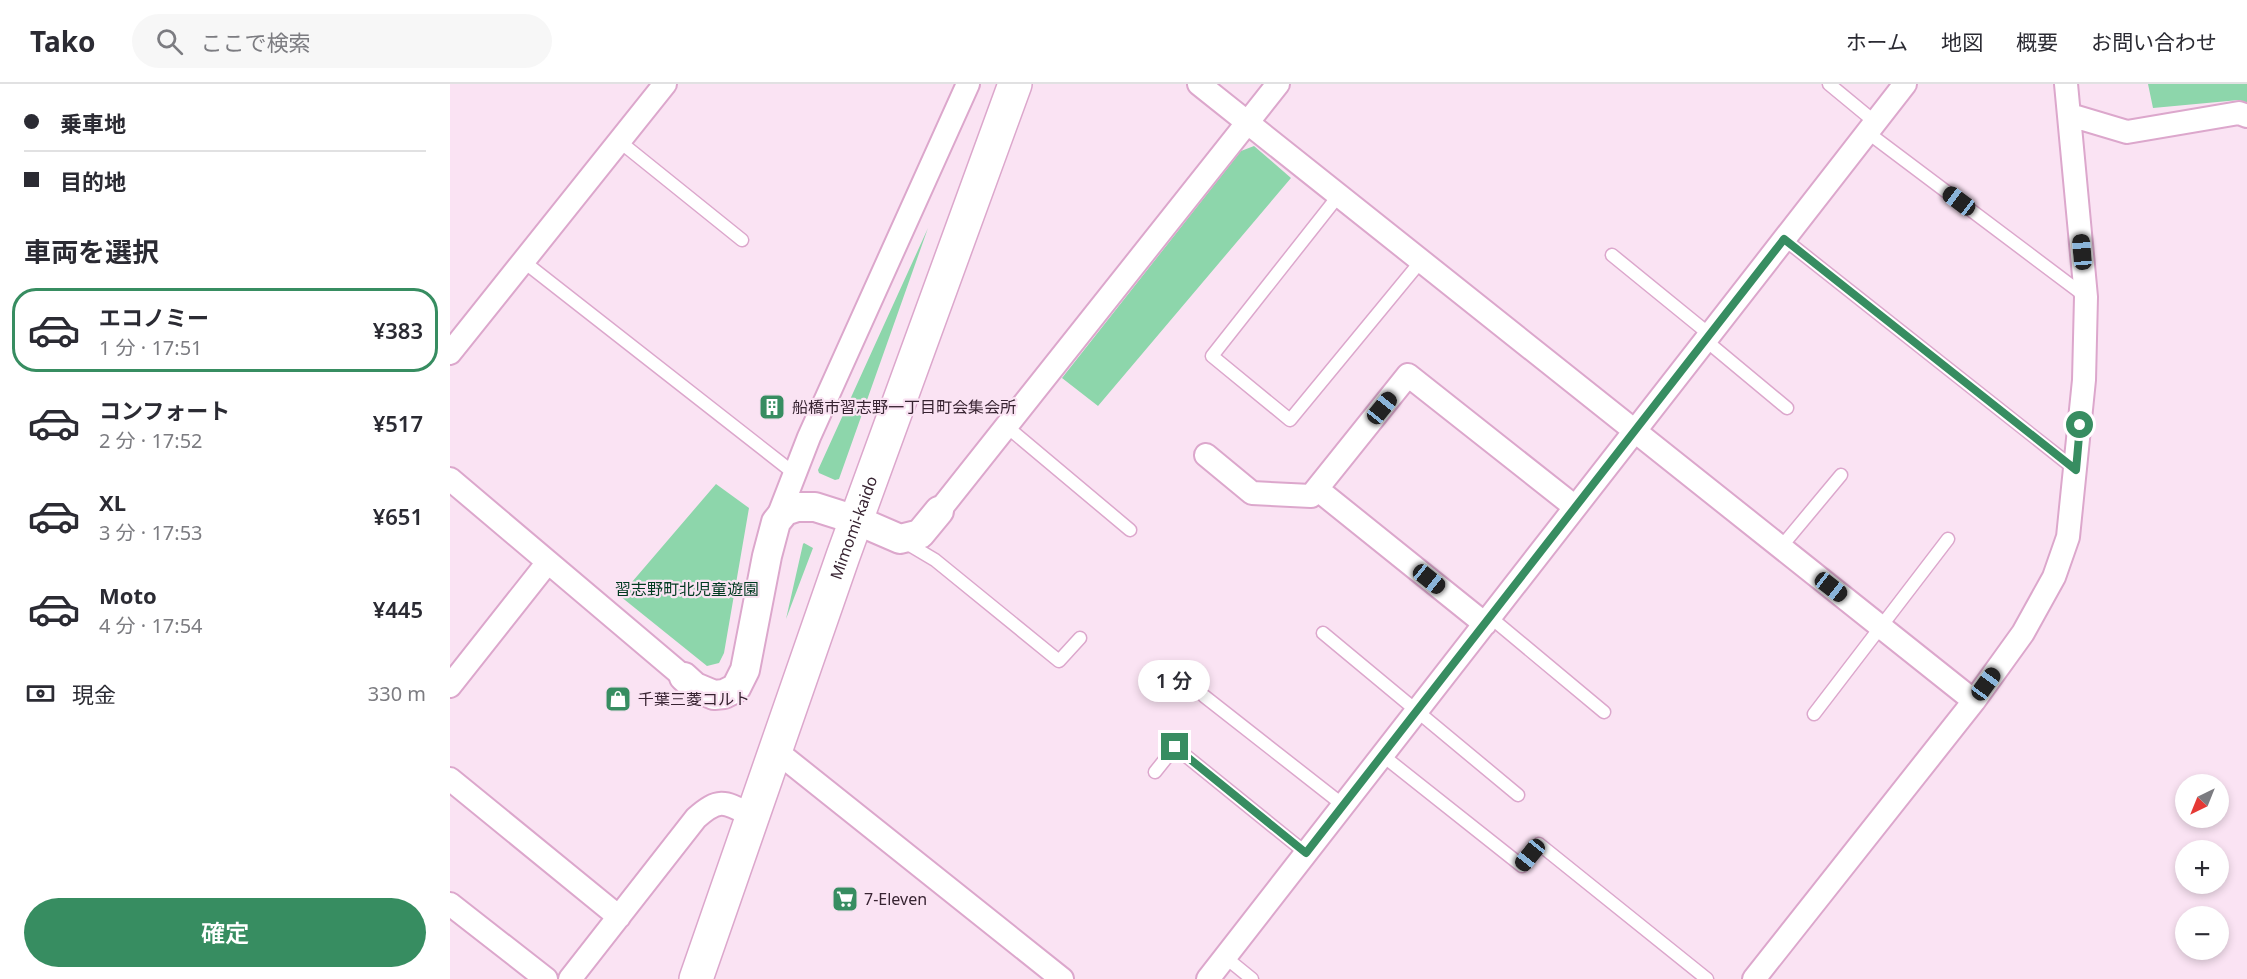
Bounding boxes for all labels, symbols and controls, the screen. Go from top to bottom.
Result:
search box [132,14,552,68]
text: Tako [30,22,96,60]
icon: search [153,25,186,58]
text: ここで検索 [201,27,311,57]
text: ホーム [1846,28,1908,56]
text: 地図 [1941,28,1983,56]
text: 概要 [2016,28,2058,56]
text: お問い合わせ [2091,28,2217,56]
text: 乗車地 [60,108,126,138]
text: 目的地 [60,166,126,196]
car [1939,183,1979,219]
text: 車両を選択 [24,233,159,270]
car [2071,233,2093,271]
text: エコノミー [99,302,209,332]
icon: car [27,303,81,357]
text: ¥383 [373,315,423,345]
text: 1 分 · 17:51 [99,334,203,361]
car [1364,388,1400,428]
building icon: 船橋市習志野一丁目町会集会所 [757,392,787,422]
text: コンフォート [99,395,230,425]
icon: car [27,396,81,450]
place label: 船橋市習志野一丁目町会集会所 [792,396,1016,418]
text: ¥517 [373,408,423,438]
route start [2066,411,2093,438]
text: 2 分 · 17:52 [99,427,203,454]
street label: Mimomi-kaido [825,473,882,582]
text: XL [99,487,126,517]
icon: car [27,489,81,543]
text: ¥651 [373,501,423,531]
text: 3 分 · 17:53 [99,519,203,546]
car [1409,561,1449,597]
car [1811,569,1851,605]
park label: 習志野町北児童遊園 [615,578,759,600]
text: Moto [99,580,157,610]
icon: car [27,582,81,636]
text: ¥445 [373,594,423,624]
text: 4 分 · 17:54 [99,612,203,639]
callout: 1 分 [1139,660,1211,702]
car [1968,664,2004,704]
text: 1 分 [1156,667,1192,694]
icon: cash [24,677,57,710]
text: 現金 [72,679,116,709]
text: 330 m [368,680,426,707]
shop icon: 千葉三菱コルト [603,684,633,714]
place label: 千葉三菱コルト [638,688,750,710]
route end [1161,733,1188,760]
north arrow [2175,774,2229,828]
map controls [2175,774,2229,960]
car [1512,835,1548,875]
button: + [2175,840,2229,894]
supermarket icon: 7-Eleven [830,884,860,914]
place label: 7-Eleven [864,888,927,910]
button: 確定 [24,898,426,967]
button: − [2175,906,2229,960]

